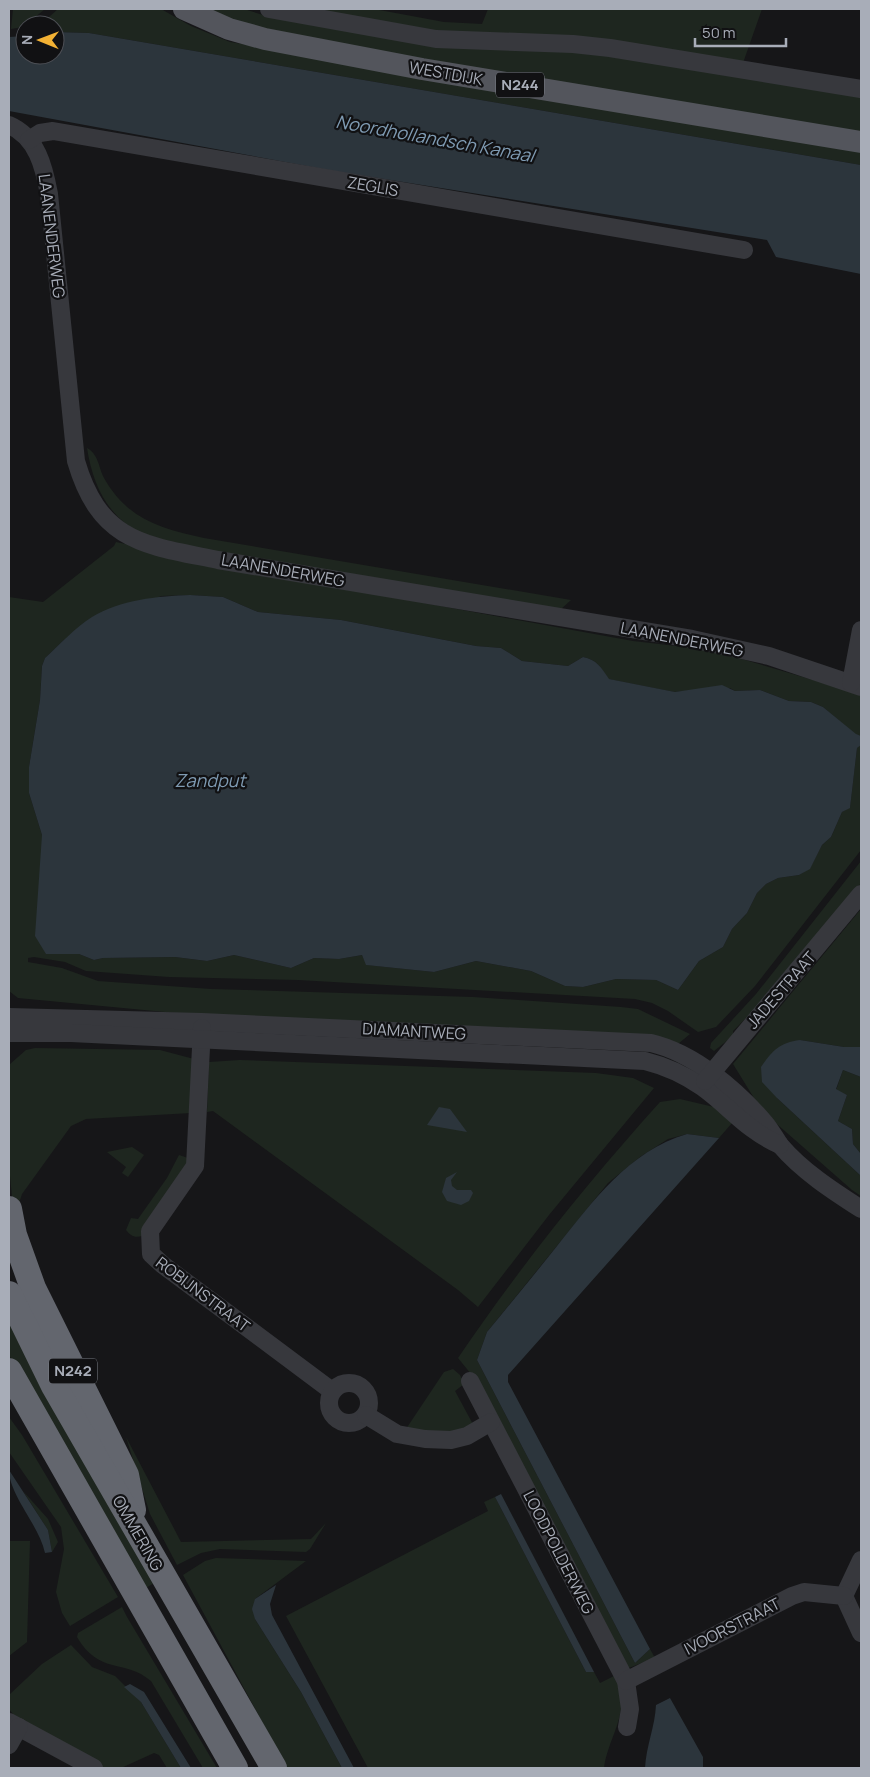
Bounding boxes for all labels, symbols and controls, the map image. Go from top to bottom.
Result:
north arrow [15,15,65,65]
scale bar [695,15,786,47]
text: 50 m [702,22,736,43]
text: N [17,35,36,45]
street label: WESTDIJK [407,56,485,90]
road number: N244 [496,72,544,98]
water label: Noordhollandsch Kanaal [334,109,539,168]
street label: ZEGLIS [346,171,400,201]
street label: LAANENDERWEG [33,173,71,299]
street label: LAANENDERWEG [220,548,346,592]
street label: LAANENDERWEG [619,616,745,662]
water label: Zandput [175,768,247,792]
street label: JADESTRAAT [741,946,821,1033]
street label: DIAMANTWEG [362,1017,466,1045]
street label: ROBIJNSTRAAT [151,1251,255,1337]
road number: N242 [49,1358,97,1384]
street label: LOODPOLDERWEG [518,1486,600,1618]
street label: OMMERING [108,1491,168,1575]
street label: IVOORSTRAAT [680,1592,784,1660]

